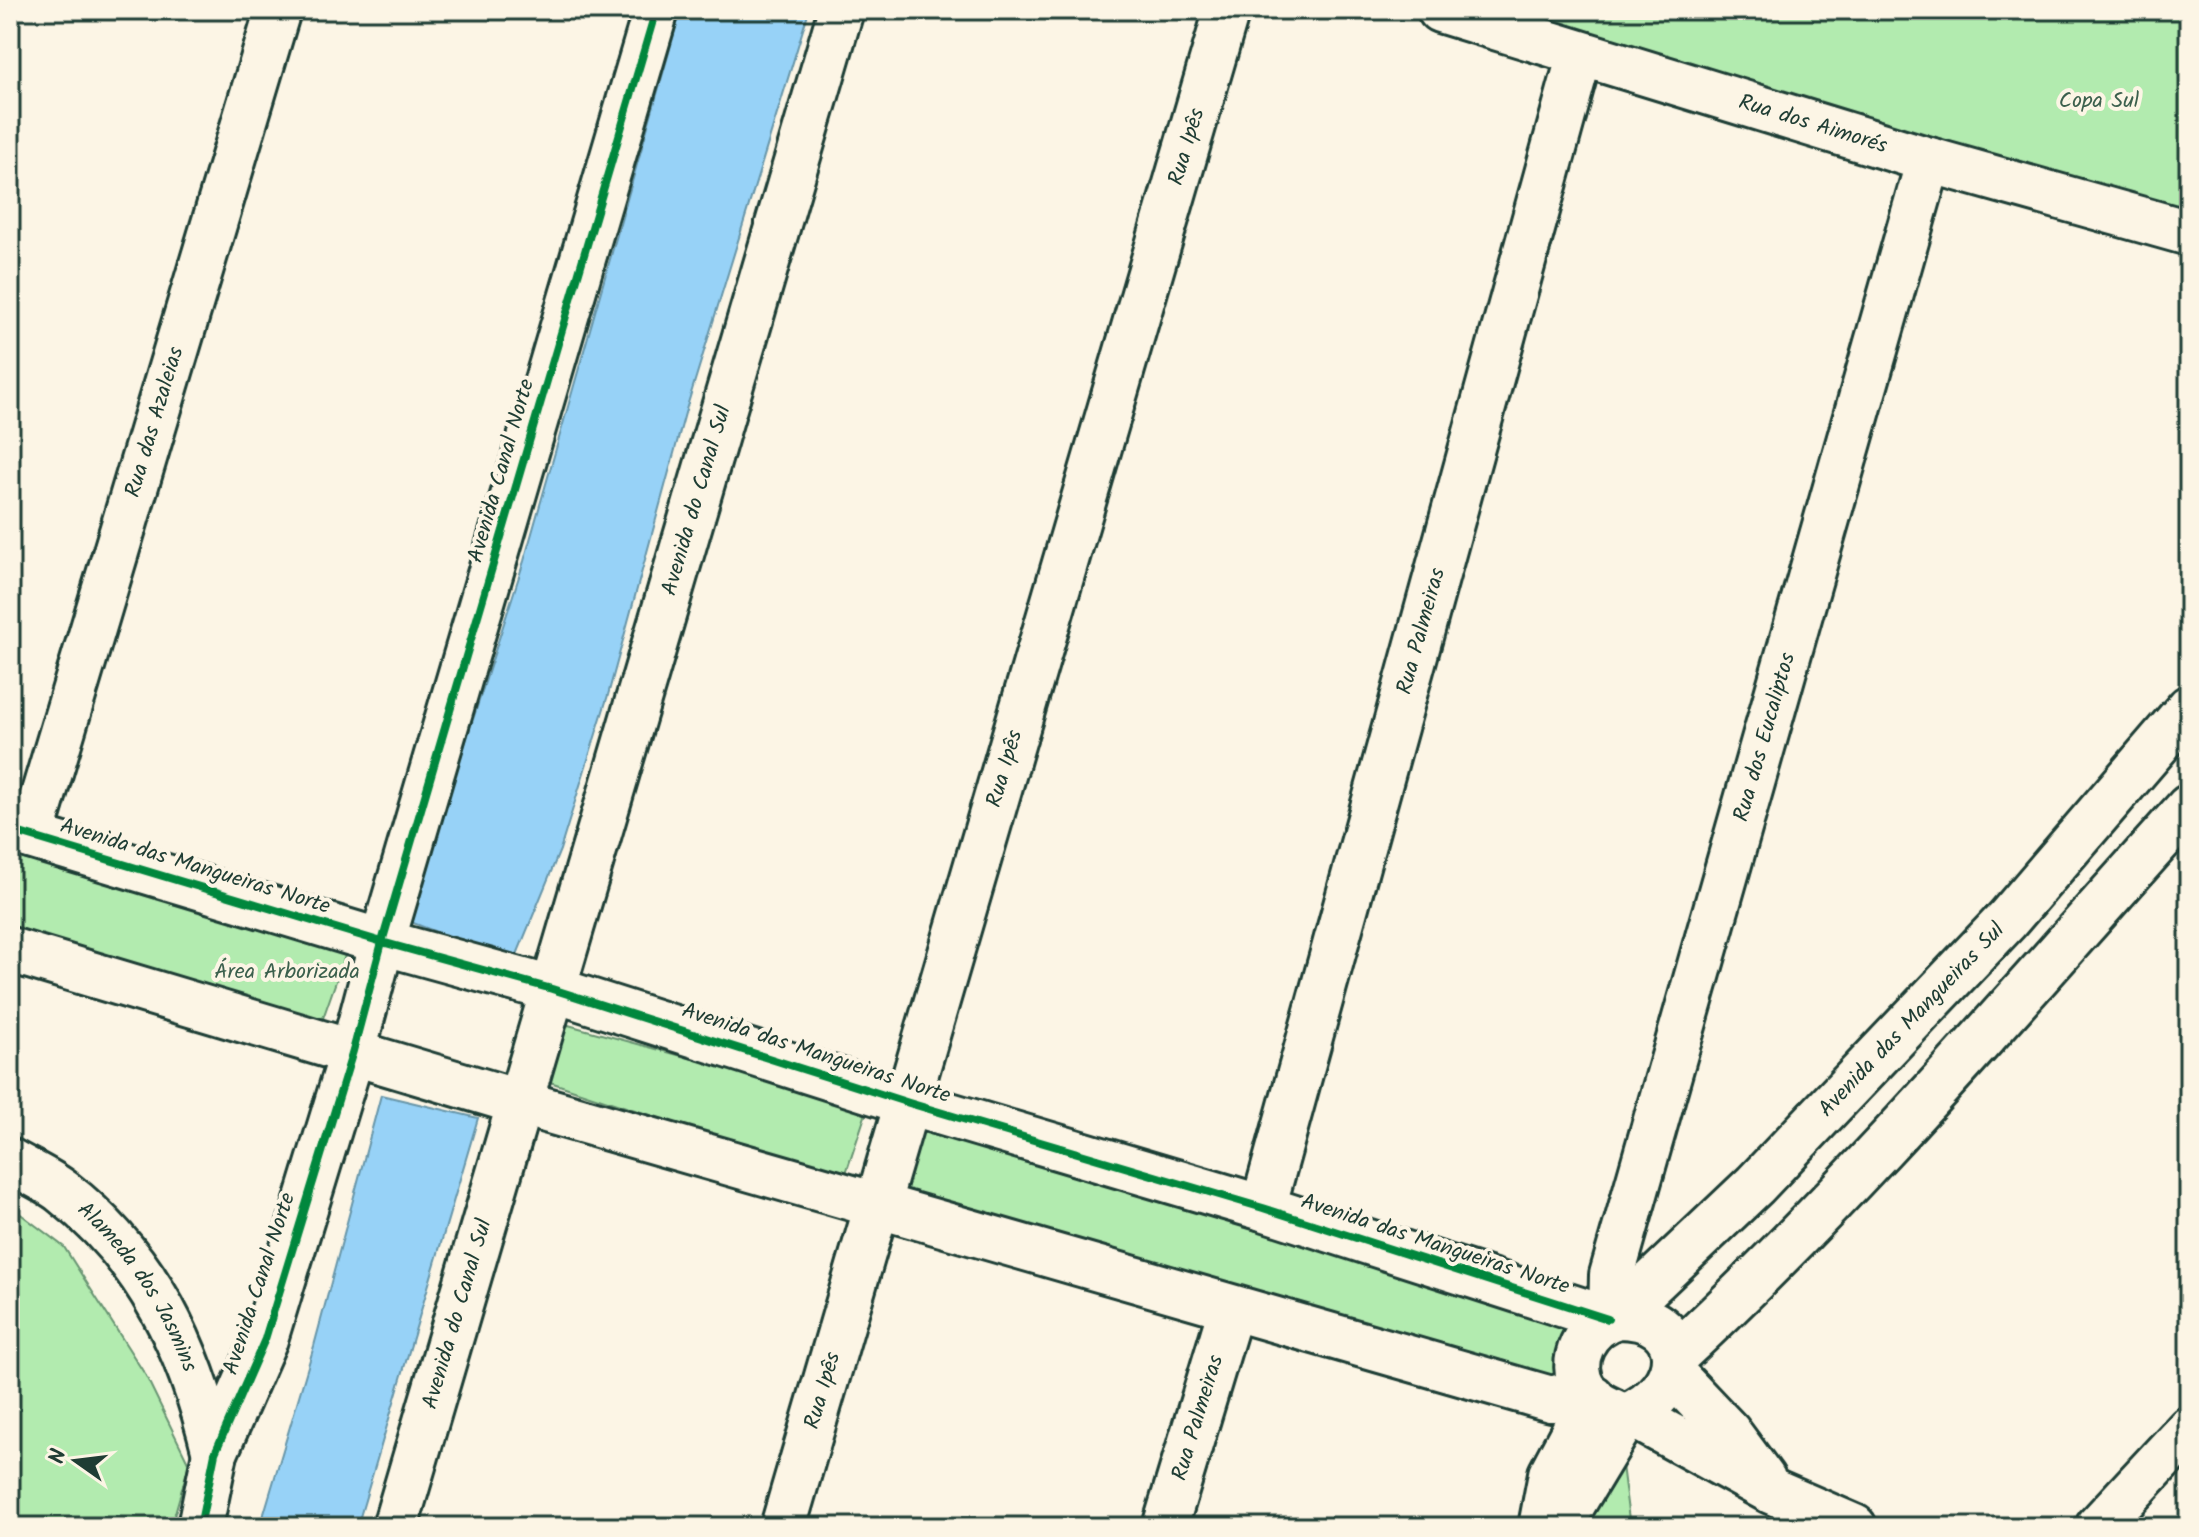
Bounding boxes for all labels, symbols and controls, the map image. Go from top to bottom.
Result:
park label: Copa Sul [2059,84,2140,119]
street label: Rua dos Aimorés [1734,85,1892,164]
street label: Rua Ipês [1159,103,1215,190]
street label: Rua das Azaleias [116,342,194,502]
street label: Avenida Canal Norte [459,375,545,567]
street label: Avenida do Canal Sul [652,400,742,600]
street label: Rua Palmeiras [1387,563,1456,699]
street label: Rua dos Eucaliptos [1724,648,1806,826]
street label: Rua Ipês [977,725,1033,812]
street label: Avenida das Mangueiras Norte [55,809,335,925]
street label: Avenida das Mangueiras Sul [1810,914,2014,1126]
park label: Área Arborizada [214,955,360,990]
street label: Avenida das Mangueiras Norte [677,994,955,1114]
street label: Avenida das Mangueiras Norte [1296,1185,1574,1305]
street label: Avenida Canal Norte [214,1188,306,1380]
street label: Alameda dos Jasmins [69,1194,207,1378]
street label: Avenida do Canal Sul [413,1214,502,1413]
street label: Rua Ipês [795,1347,851,1434]
street label: Rua Palmeiras [1162,1350,1234,1485]
north arrow [36,1421,116,1501]
text: N [40,1446,78,1468]

